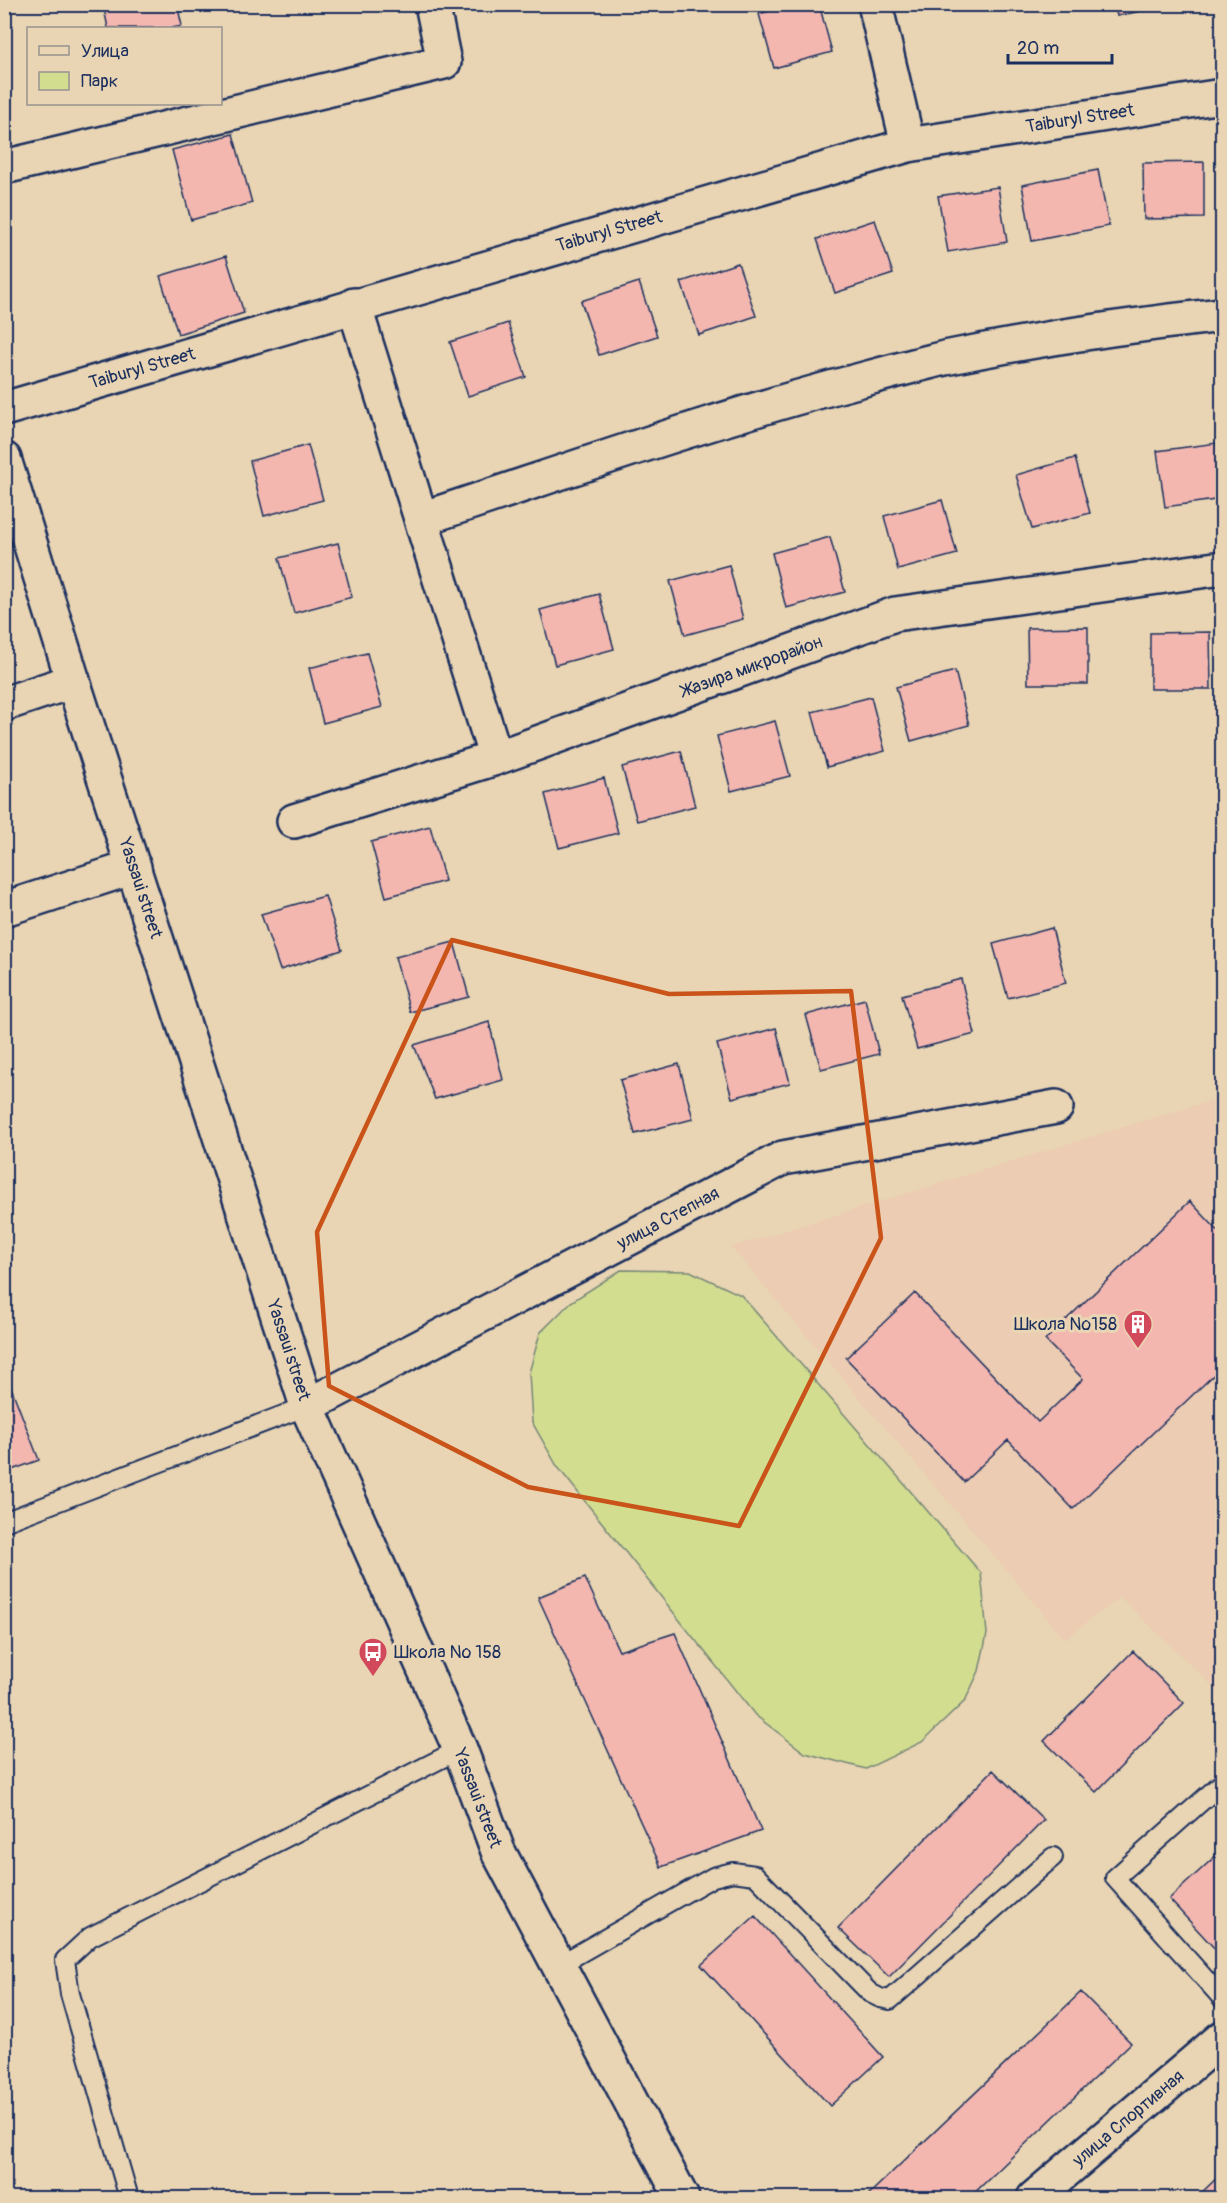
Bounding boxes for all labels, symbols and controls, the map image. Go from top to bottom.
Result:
legend [27,27,222,105]
scale bar [1008,27,1112,65]
text: 20 m [1017,37,1059,60]
text: Улица [81,40,129,63]
text: Парк [81,70,118,93]
street label: Taiburyl Street [1024,98,1137,138]
street label: Taiburyl Street [553,205,666,258]
street label: Taiburyl Street [86,342,199,395]
street label: Жазира микрорайон [676,630,826,704]
street label: Yassaui street [113,834,168,942]
street label: улица Степная [612,1182,723,1256]
street label: Yassaui street [261,1296,316,1404]
building icon: Школа №158 [1122,1308,1154,1350]
place label: Школа №158 [1014,1313,1117,1336]
bus stop icon: Школа № 158 [357,1636,389,1678]
place label: Школа № 158 [394,1641,501,1664]
street label: Yassaui street [448,1744,507,1852]
street label: улица Спортивная [1067,2065,1189,2172]

